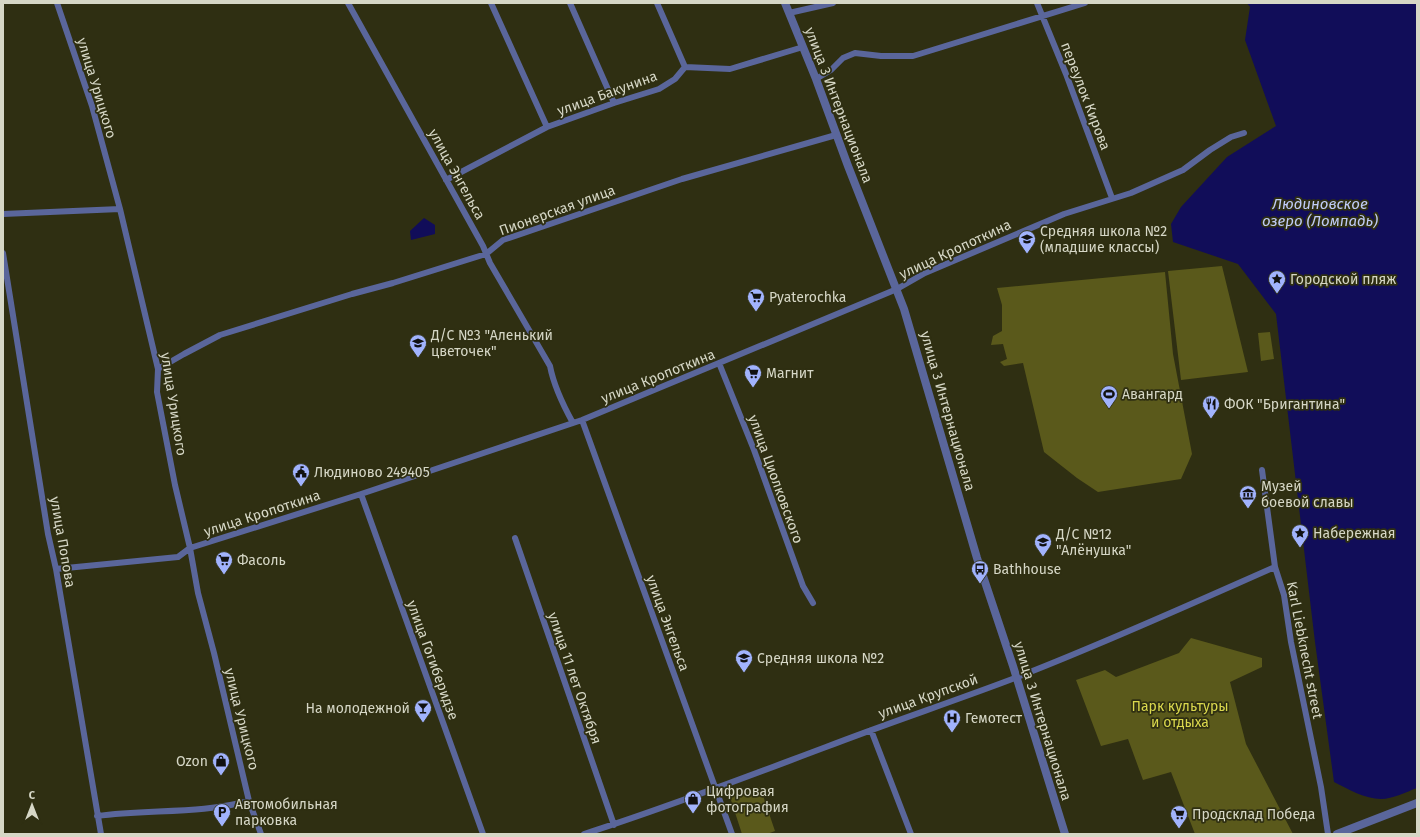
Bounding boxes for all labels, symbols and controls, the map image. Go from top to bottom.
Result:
street label: улица 3 Интернационала [801,25,876,185]
street label: улица Урицкого [73,36,120,141]
street label: переулок Кирова [1057,40,1114,153]
street label: улица Бакунина [555,67,660,119]
street label: улица Энгельса [425,126,489,223]
street label: Пионерская улица [497,182,617,239]
water label: Людиновское озеро (Ломпадь) [1262,195,1378,230]
street label: улица Кропоткина [897,216,1014,283]
place label: Средняя школа №2 (младшие классы) [1040,223,1167,256]
school or university icon: Средняя школа №2 (младшие классы) [1017,229,1037,254]
place icon: Городской пляж [1267,269,1287,294]
place label: Городской пляж [1290,271,1396,288]
supermarket icon: Pyaterochka [746,287,766,312]
place label: Pyaterochka [769,289,846,306]
place label: Д/С №3 "Аленький цветочек" [430,327,553,360]
street label: улица 3 Интернационала [917,329,978,493]
school or university icon: Д/С №3 "Аленький цветочек" [408,333,428,358]
street label: улица Кропоткина [599,346,718,407]
street label: улица Урицкого [157,351,190,457]
supermarket icon: Магнит [743,363,763,388]
place label: Магнит [766,365,814,382]
sports icon: Авангард [1099,384,1119,409]
place label: Авангард [1122,386,1183,403]
restaurant icon: ФОК "Бригантина" [1201,394,1221,419]
place label: ФОК "Бригантина" [1224,396,1345,413]
street label: улица Циолковского [744,413,807,546]
public building icon: Людиново 249405 [291,462,311,487]
place label: Людиново 249405 [314,464,430,481]
place label: Музей боевой славы [1261,478,1354,511]
museum icon: Музей боевой славы [1238,484,1258,509]
street label: улица Кропоткина [202,487,323,540]
street label: улица Попова [46,495,79,589]
place icon: Набережная [1290,523,1310,548]
place label: Набережная [1313,525,1395,542]
place label: Д/С №12 "Алёнушка" [1055,526,1131,559]
school or university icon: Д/С №12 "Алёнушка" [1033,532,1053,557]
supermarket icon: Фасоль [214,550,234,575]
place label: Фасоль [237,552,286,569]
bus stop icon: Bathhouse [970,559,990,584]
place label: Bathhouse [993,561,1061,578]
street label: улица Энгельса [642,573,693,674]
street label: Karl Liebknecht street [1283,580,1326,721]
street label: улица Гогиберидзе [403,598,462,722]
street label: улица 11 лет Октября [544,610,605,746]
street label: улица 3 Интернационала [1010,640,1075,803]
school or university icon: Средняя школа №2 [734,648,754,673]
place label: Средняя школа №2 [757,650,884,667]
street label: улица Урицкого [221,666,262,772]
street label: улица Крупской [876,671,980,722]
bar icon: На молодежной [413,698,433,723]
park label: Парк культуры и отдыха [1132,698,1228,731]
place label: На молодежной [305,700,410,717]
hospital icon: Гемотест [942,708,962,733]
place label: Гемотест [965,710,1023,727]
shop icon: Ozon [211,751,231,776]
place label: Ozon [176,753,208,770]
place label: Цифровая фотография [706,783,789,816]
north arrow [12,785,52,825]
text: С [29,789,36,802]
shop icon: Цифровая фотография [683,789,703,814]
place label: Автомобильная парковка [235,796,338,829]
parking icon: Автомобильная парковка [212,802,232,827]
supermarket icon: Продсклад Победа [1169,804,1189,829]
place label: Продсклад Победа [1192,806,1315,823]

